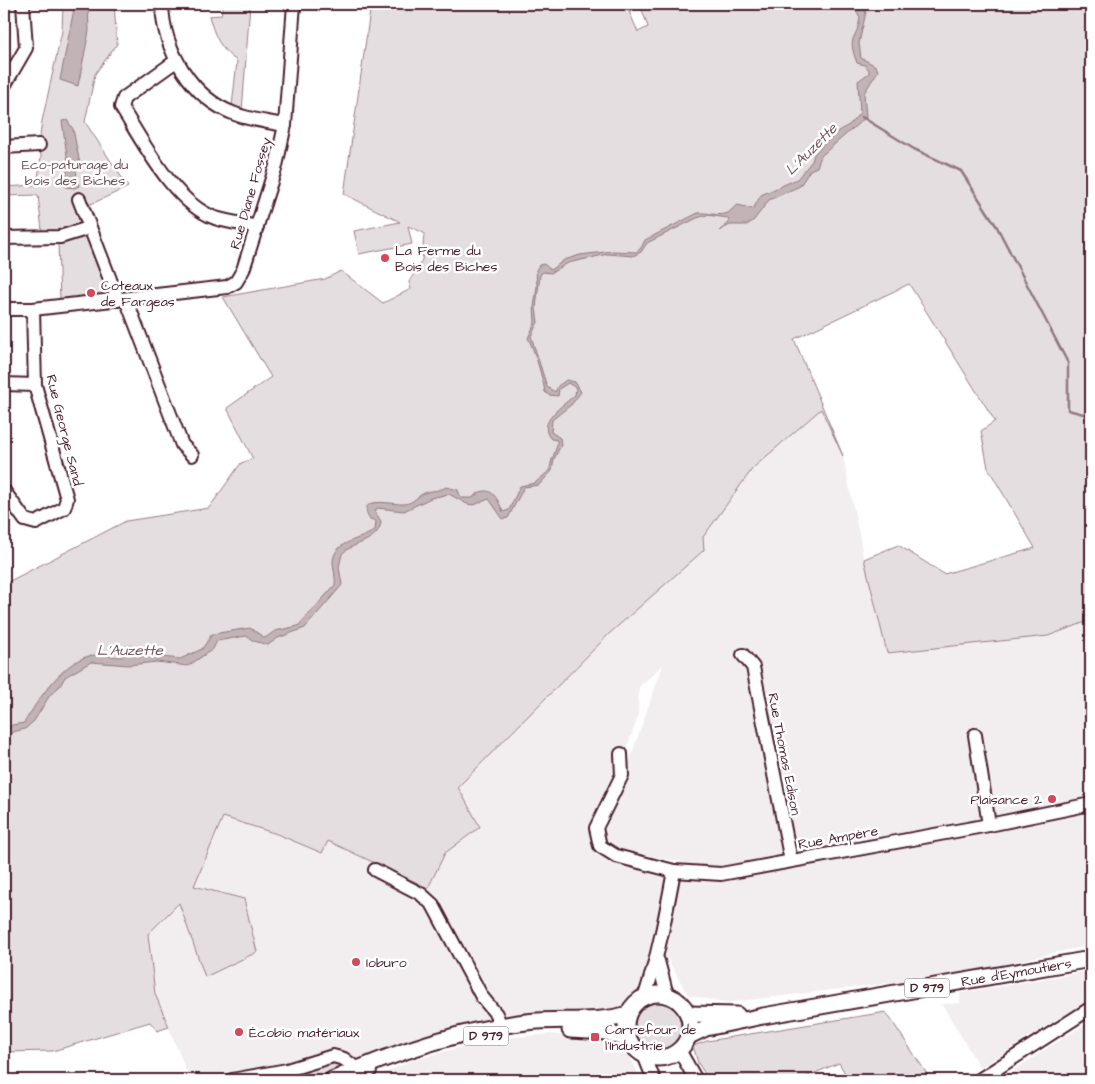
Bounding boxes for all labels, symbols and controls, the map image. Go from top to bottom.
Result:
water label: L'Auzette [781,118,843,180]
street label: Rue Diane Fossey [225,135,277,252]
park label: Eco-paturage du bois des Biches [22,155,128,191]
place label: La Ferme du Bois des Biches [395,241,497,277]
marker: La Ferme du Bois des Biches [379,252,391,264]
place label: Coteaux de Fargeas [101,276,175,312]
marker: Coteaux de Fargeas [85,287,97,299]
street label: Rue George Sand [41,373,88,488]
water label: L'Auzette [97,640,164,661]
street label: Rue Thomas Edison [762,691,806,817]
place label: Plaisance 2 [970,790,1042,810]
marker: Plaisance 2 [1046,793,1058,805]
street label: Rue Ampère [797,821,880,855]
place label: Ioburo [366,953,407,973]
street label: Rue d'Eymoutiers [960,954,1073,992]
marker: Ioburo [350,956,362,968]
road number: D 979 [904,978,950,998]
place label: Carrefour de l'Industrie [605,1020,697,1056]
place label: Écobio matériaux [249,1023,360,1043]
marker: Écobio matériaux [233,1026,245,1038]
road number: D 979 [464,1026,508,1046]
marker: Carrefour de l'Industrie [589,1031,601,1043]

